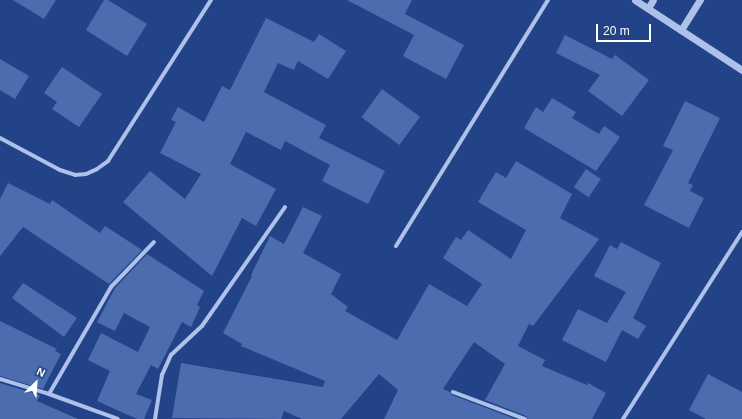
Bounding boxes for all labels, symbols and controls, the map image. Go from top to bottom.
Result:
scale bar [598,16,653,42]
text: 20 m [603,24,630,38]
north arrow [16,363,56,403]
text: N [35,365,47,379]

